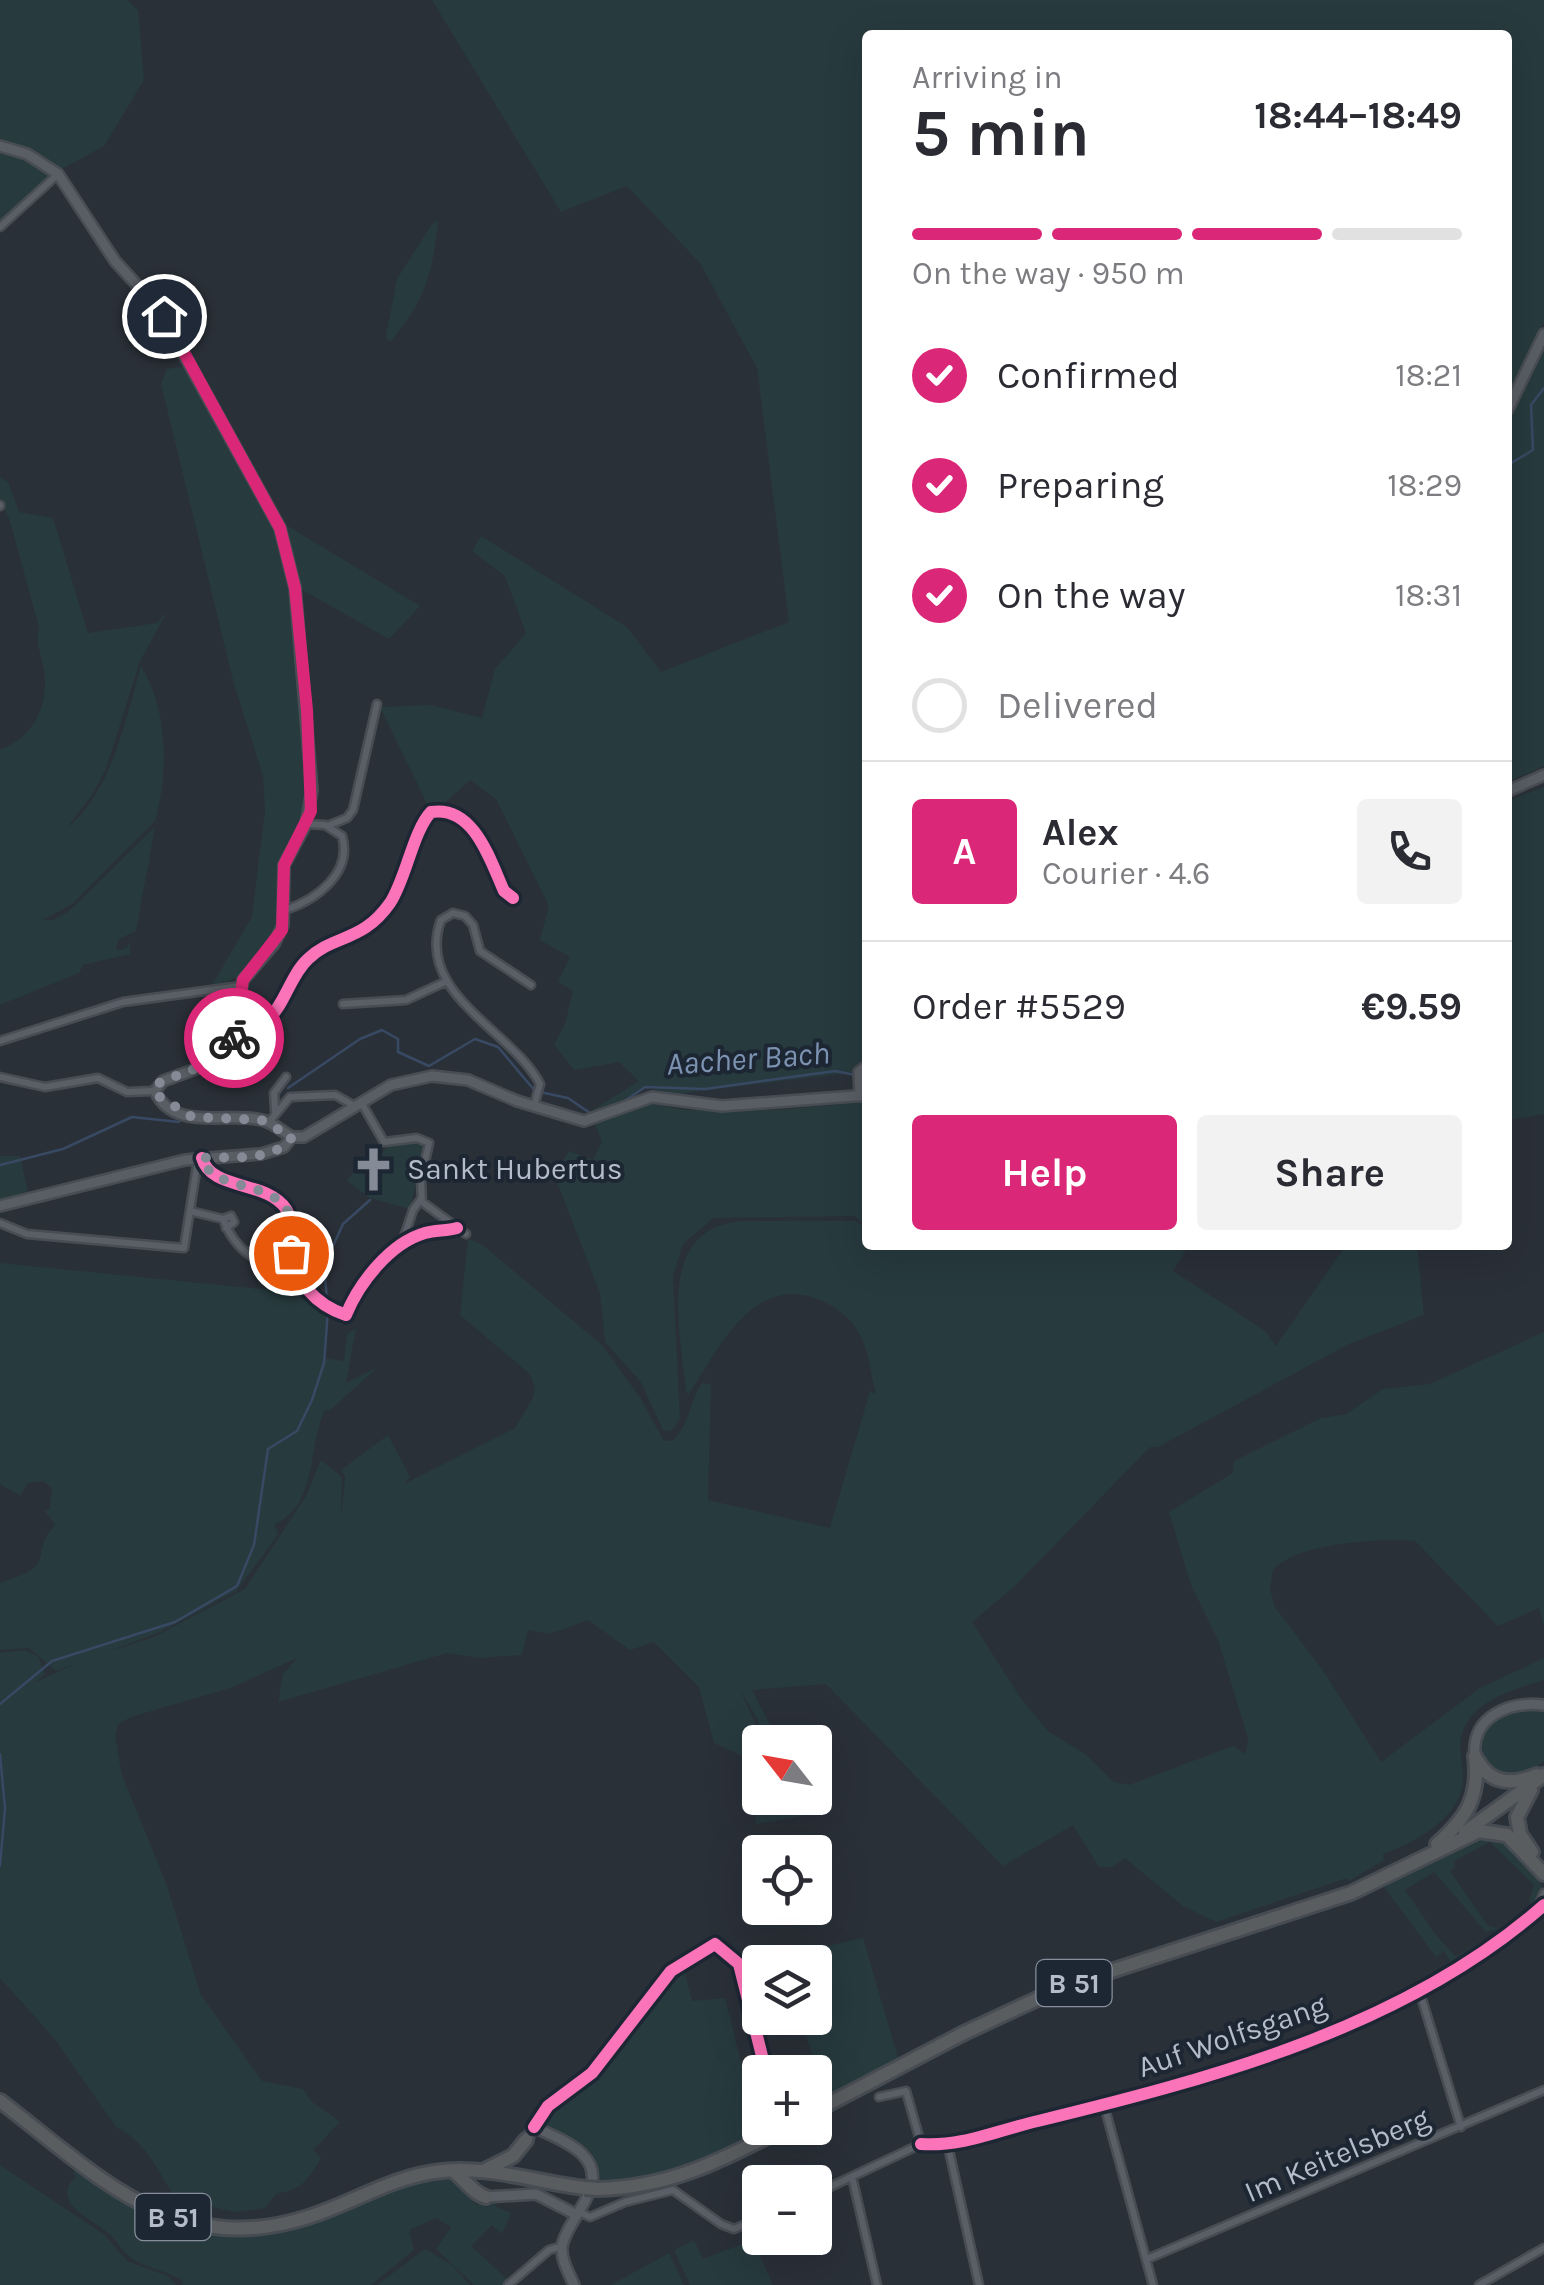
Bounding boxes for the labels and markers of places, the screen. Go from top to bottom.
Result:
pin [122,274,207,359]
church icon: Sankt Hubertus [350,1145,398,1193]
place label: Sankt Hubertus [407,1151,623,1187]
pin [249,1211,334,1296]

